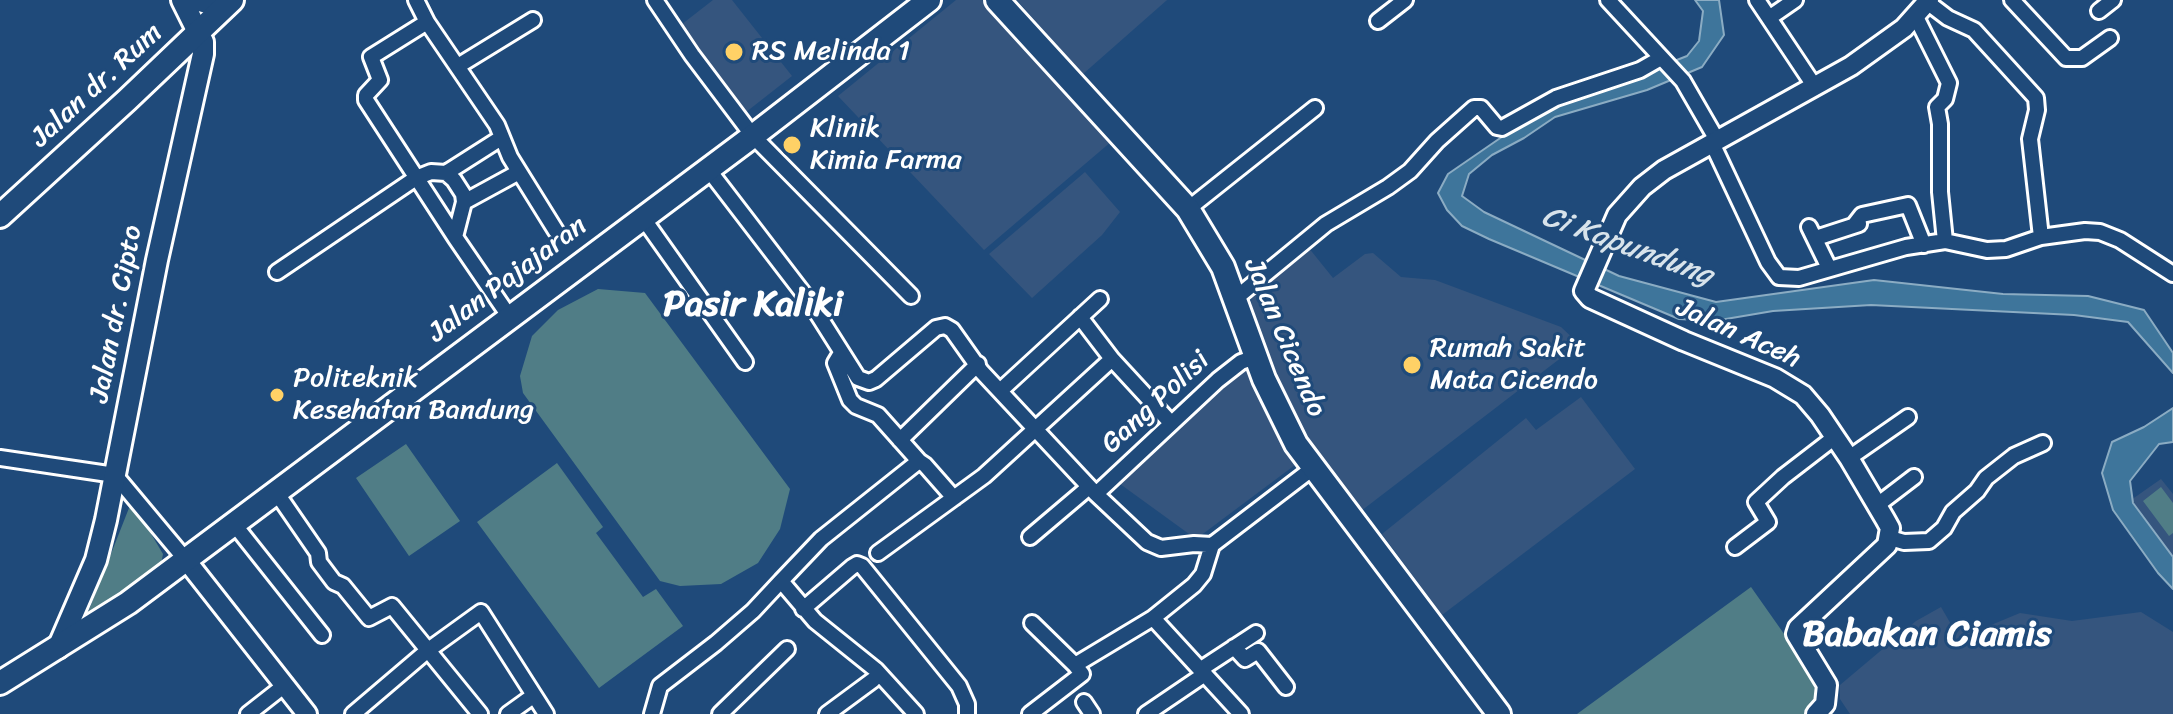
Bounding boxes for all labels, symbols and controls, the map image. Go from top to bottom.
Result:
street label: Jalan dr. Rum [24,17,170,155]
place label: RS Melinda 1 [752,35,910,69]
marker: RS Melinda 1 [723,41,745,63]
place label: Klinik Kimia Farma [810,112,962,178]
marker: Klinik Kimia Farma [781,134,803,156]
water label: Ci Kapundung [1537,199,1717,295]
street label: Jalan Pajajaran [422,210,594,350]
street label: Jalan dr. Cipto [83,222,151,406]
street label: Jalan Cicendo [1236,254,1332,422]
district label: Pasir Kaliki [663,284,843,328]
street label: Jalan Aceh [1670,292,1806,376]
place label: Rumah Sakit Mata Cicendo [1430,332,1598,398]
street label: Gang Polisi [1095,344,1217,462]
marker: Rumah Sakit Mata Cicendo [1401,354,1423,376]
place label: Politeknik Kesehatan Bandung [293,362,534,428]
marker: Politeknik Kesehatan Bandung [268,386,286,404]
district label: Babakan Ciamis [1802,614,2052,658]

